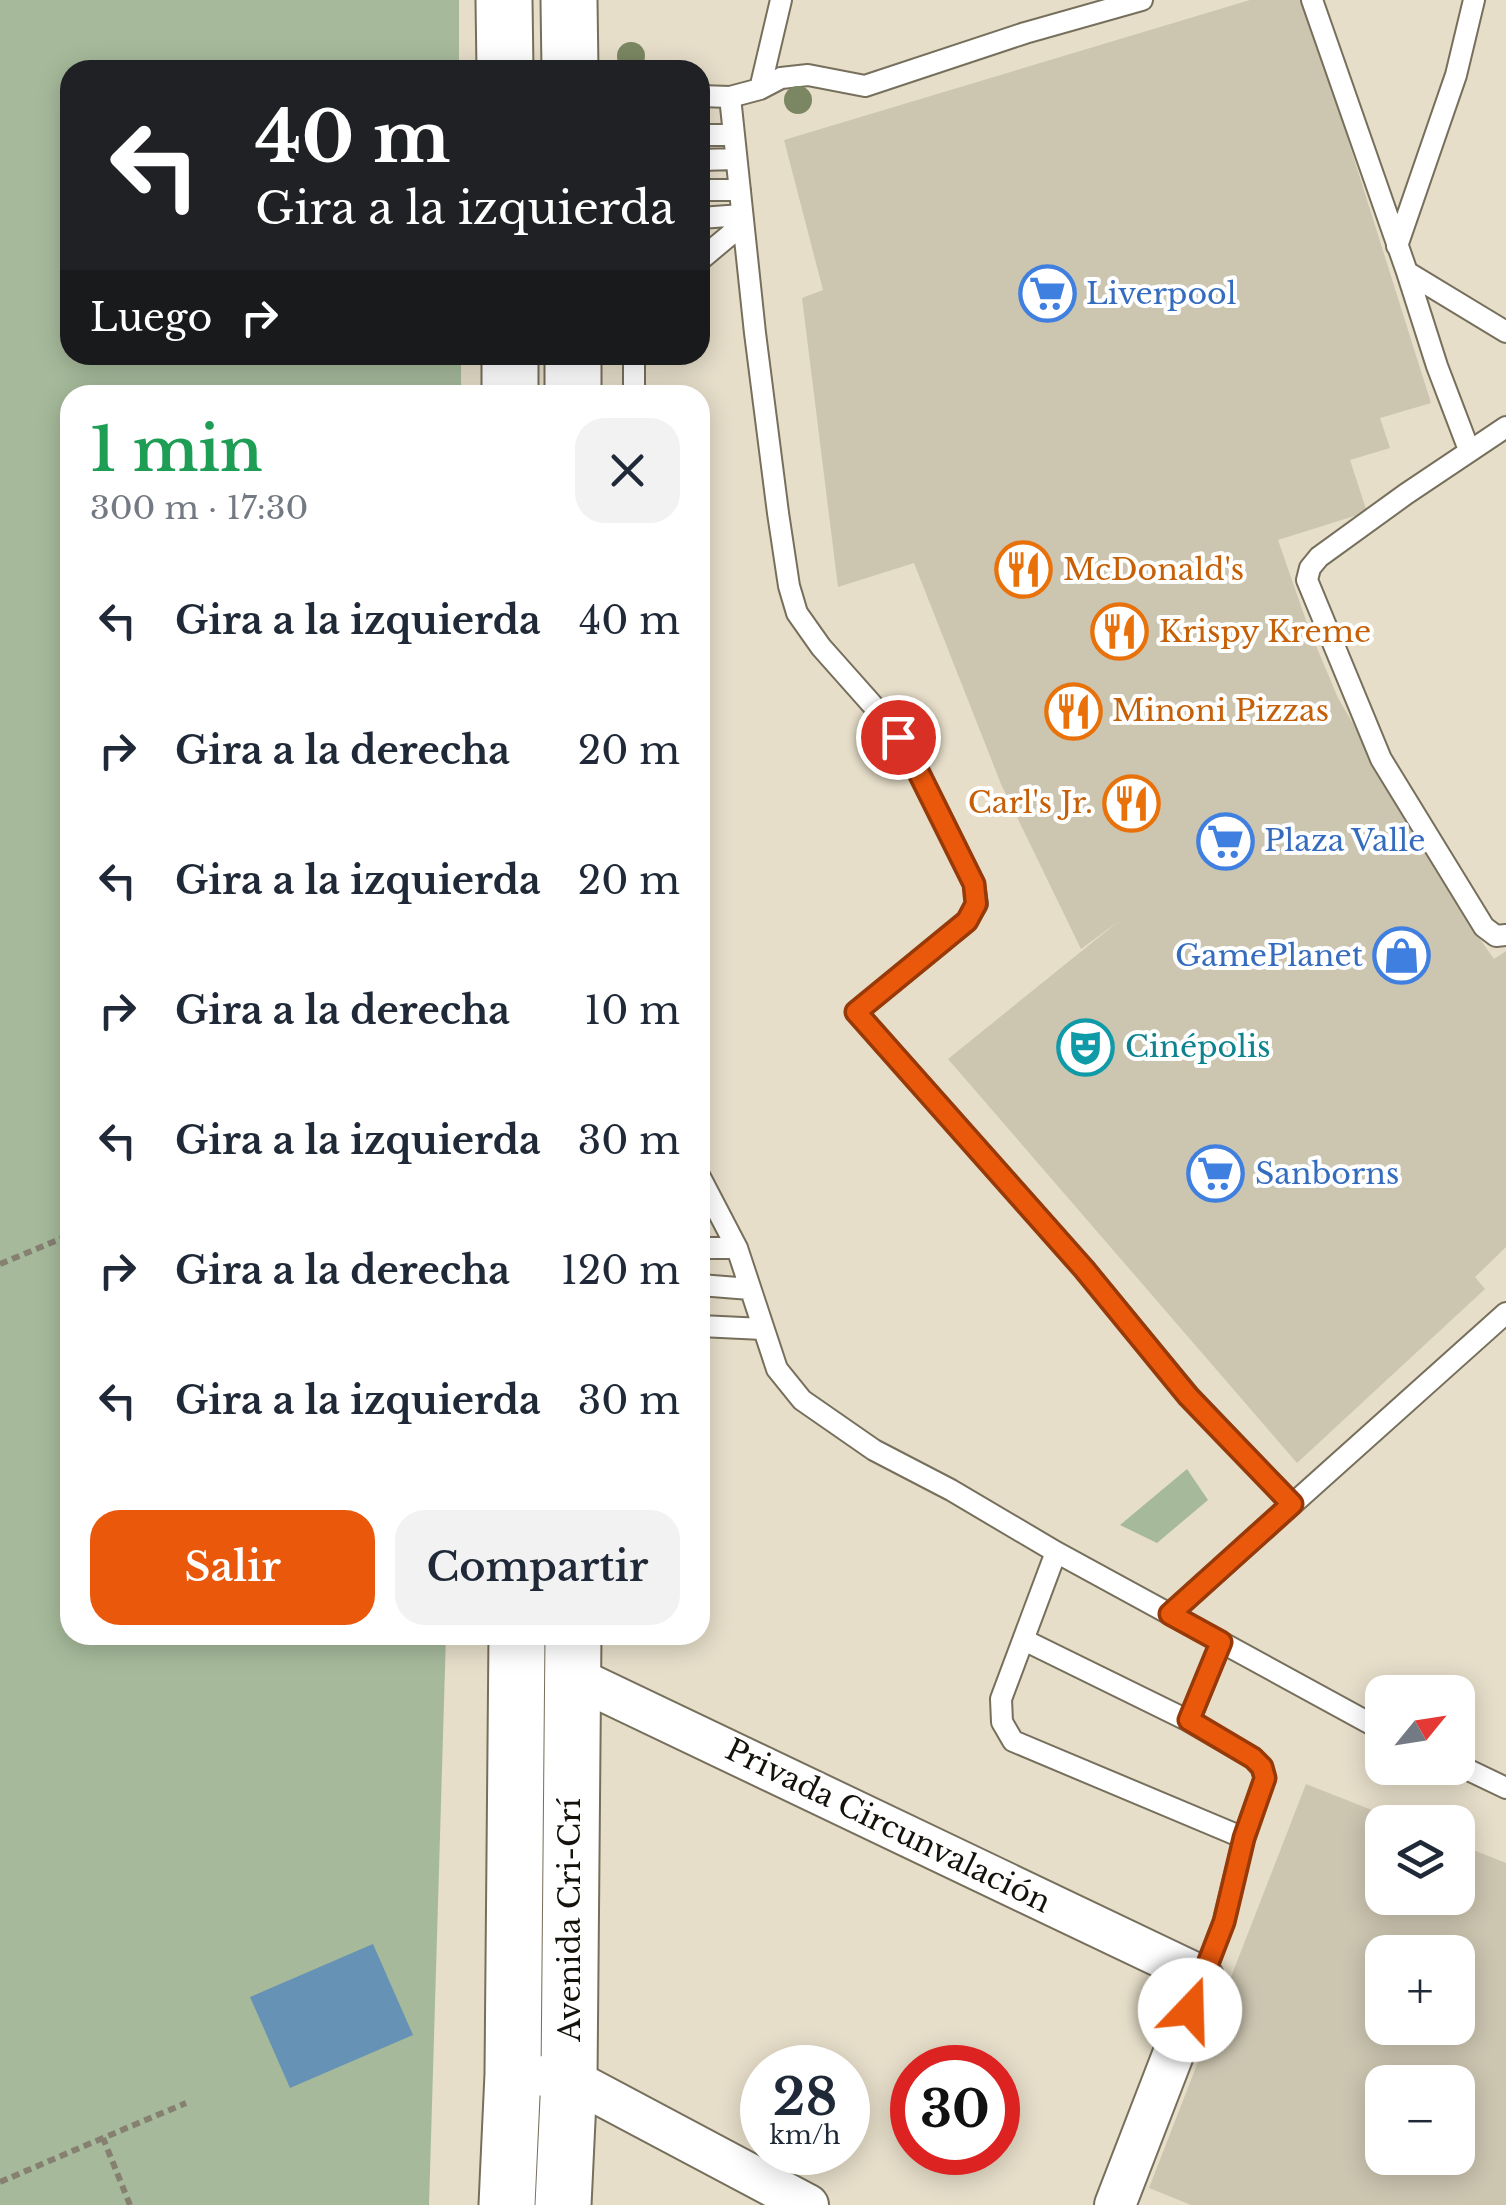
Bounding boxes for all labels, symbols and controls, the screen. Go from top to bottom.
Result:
text: 40 m [255,94,450,181]
icon: left [90,100,220,230]
text: Gira a la izquierda [255,180,675,236]
supermarket icon: Liverpool [1017,264,1077,324]
place label: Liverpool [1086,275,1236,312]
icon: right [232,290,287,345]
text: Luego [90,294,212,341]
text: 1 min [90,413,263,487]
button: close [575,418,680,523]
text: 300 m · 17:30 [90,488,308,528]
restaurant icon: McDonald's [994,540,1054,600]
place label: McDonald's [1063,551,1244,588]
icon: left [90,593,145,648]
text: Gira a la izquierda [175,597,541,644]
text: 40 m [579,597,680,644]
restaurant icon: Krispy Kreme [1090,602,1150,662]
place label: Krispy Kreme [1159,613,1371,650]
restaurant icon: Minoni Pizzas [1043,681,1103,741]
place label: Minoni Pizzas [1112,692,1329,729]
pin [856,695,941,780]
icon: arrive [871,710,926,765]
icon: right [90,723,145,778]
text: Gira a la derecha [175,727,510,774]
text: 20 m [578,727,680,774]
restaurant icon: Carl's Jr. [1102,773,1162,833]
place label: Carl's Jr. [968,784,1093,821]
supermarket icon: Plaza Valle [1195,811,1255,871]
place label: Plaza Valle [1264,822,1425,859]
icon: left [90,853,145,908]
text: Gira a la izquierda [175,857,541,904]
text: 20 m [578,857,680,904]
shop icon: GamePlanet [1372,926,1432,986]
place label: GamePlanet [1175,937,1364,974]
icon: right [90,983,145,1038]
text: Gira a la derecha [175,987,510,1034]
text: 10 m [584,987,680,1034]
theatre icon: Cinépolis [1056,1017,1116,1077]
place label: Cinépolis [1125,1028,1271,1065]
icon: left [90,1113,145,1168]
text: Gira a la izquierda [175,1117,541,1164]
text: 30 m [578,1117,680,1164]
supermarket icon: Sanborns [1186,1144,1246,1204]
place label: Sanborns [1255,1155,1399,1192]
icon: right [90,1243,145,1298]
text: Gira a la derecha [175,1247,510,1294]
text: 120 m [561,1247,680,1294]
icon: left [90,1373,145,1428]
text: Gira a la izquierda [175,1377,541,1424]
text: 30 m [578,1377,680,1424]
button: Salir [90,1510,375,1625]
button: Compartir [395,1510,680,1625]
north arrow [1365,1675,1475,1785]
map controls [1365,1675,1475,2175]
street label: Privada Circunvalación [720,1731,1057,1920]
street label: Avenida Cri-Crí [551,1798,588,2043]
button: layers [1365,1805,1475,1915]
button: + [1365,1935,1475,2045]
position arrow [1138,1958,1242,2062]
speed limit sign: 30 [890,2045,1020,2175]
button: − [1365,2065,1475,2175]
text: 28 [773,2066,837,2129]
text: km/h [770,2120,840,2151]

